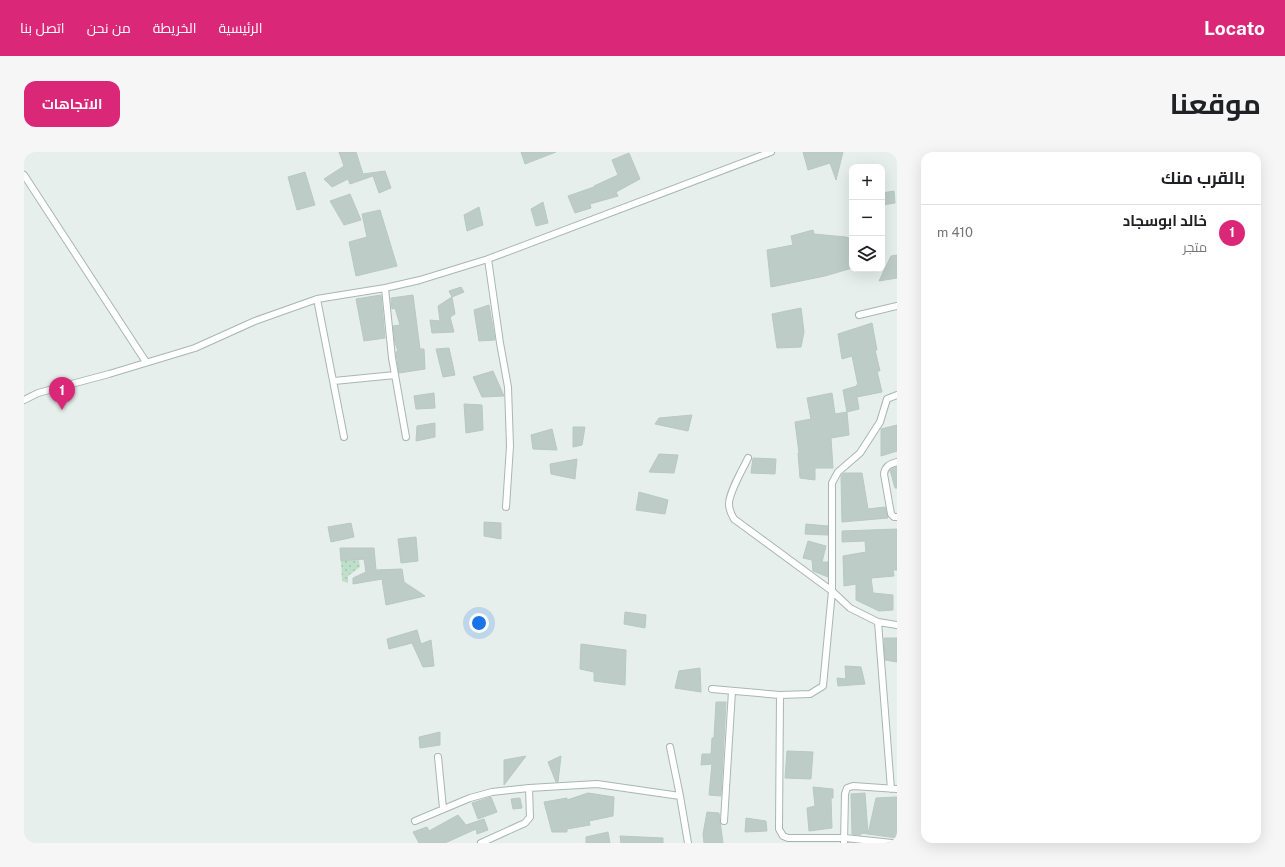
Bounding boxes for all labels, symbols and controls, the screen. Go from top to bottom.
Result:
text: Locato [1204,17,1265,39]
text: اتصل بنا [20,20,65,36]
text: من نحن [87,20,131,36]
text: الخريطة [153,20,196,36]
text: الرئيسية [218,20,262,36]
button: الاتجاهات [24,81,120,127]
text: موقعنا [1170,87,1261,120]
map controls [849,164,885,272]
button: + [849,164,885,200]
text: بالقرب منك [1161,168,1245,188]
button: − [849,200,885,236]
text: خالد ابوسجاد [1123,212,1207,229]
text: 410 m [937,225,973,240]
text: 1 [1229,225,1235,240]
button: layers [849,236,885,272]
text: متجر [1183,240,1207,255]
pin: 1 [49,377,75,410]
your location [469,613,489,633]

